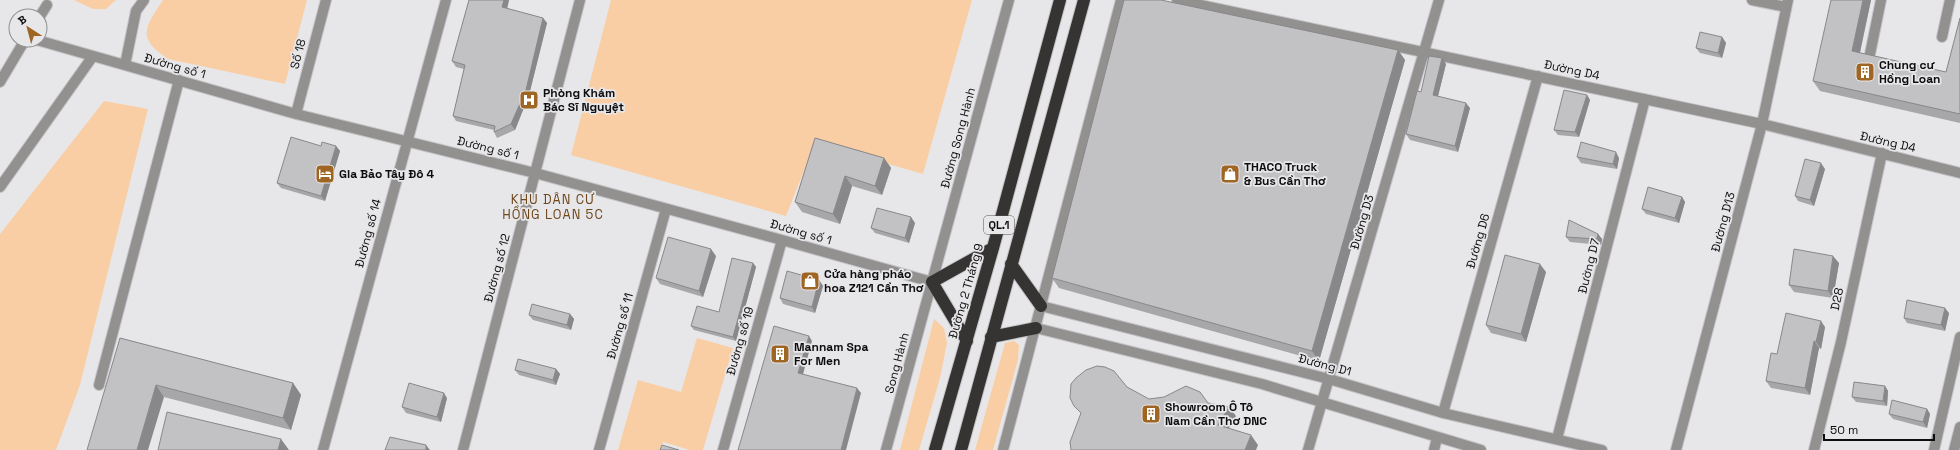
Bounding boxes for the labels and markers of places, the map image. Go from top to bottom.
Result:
place label: Chung cư Hồng Loan [1879,57,1941,87]
building icon: Chung cư Hồng Loan [1854,61,1876,83]
place label: Phòng Khám Bác Sĩ Nguyệt [543,85,624,115]
hospital icon: Phòng Khám Bác Sĩ Nguyệt [518,89,540,111]
place label: THACO Truck & Bus Cần Thơ [1244,159,1326,189]
hotel icon: Gia Bảo Tây Đô 4 [314,163,336,185]
shop icon: THACO Truck & Bus Cần Thơ [1219,163,1241,185]
place label: Gia Bảo Tây Đô 4 [339,166,435,182]
place label: Cửa hàng pháo hoa Z121 Cần Thơ [824,266,924,296]
shop icon: Cửa hàng pháo hoa Z121 Cần Thơ [799,270,821,292]
place label: Mannam Spa For Men [794,339,868,369]
building icon: Mannam Spa For Men [769,343,791,365]
place label: Showroom Ô Tô Nam Cần Thơ DNC [1165,399,1267,429]
building icon: Showroom Ô Tô Nam Cần Thơ DNC [1140,403,1162,425]

